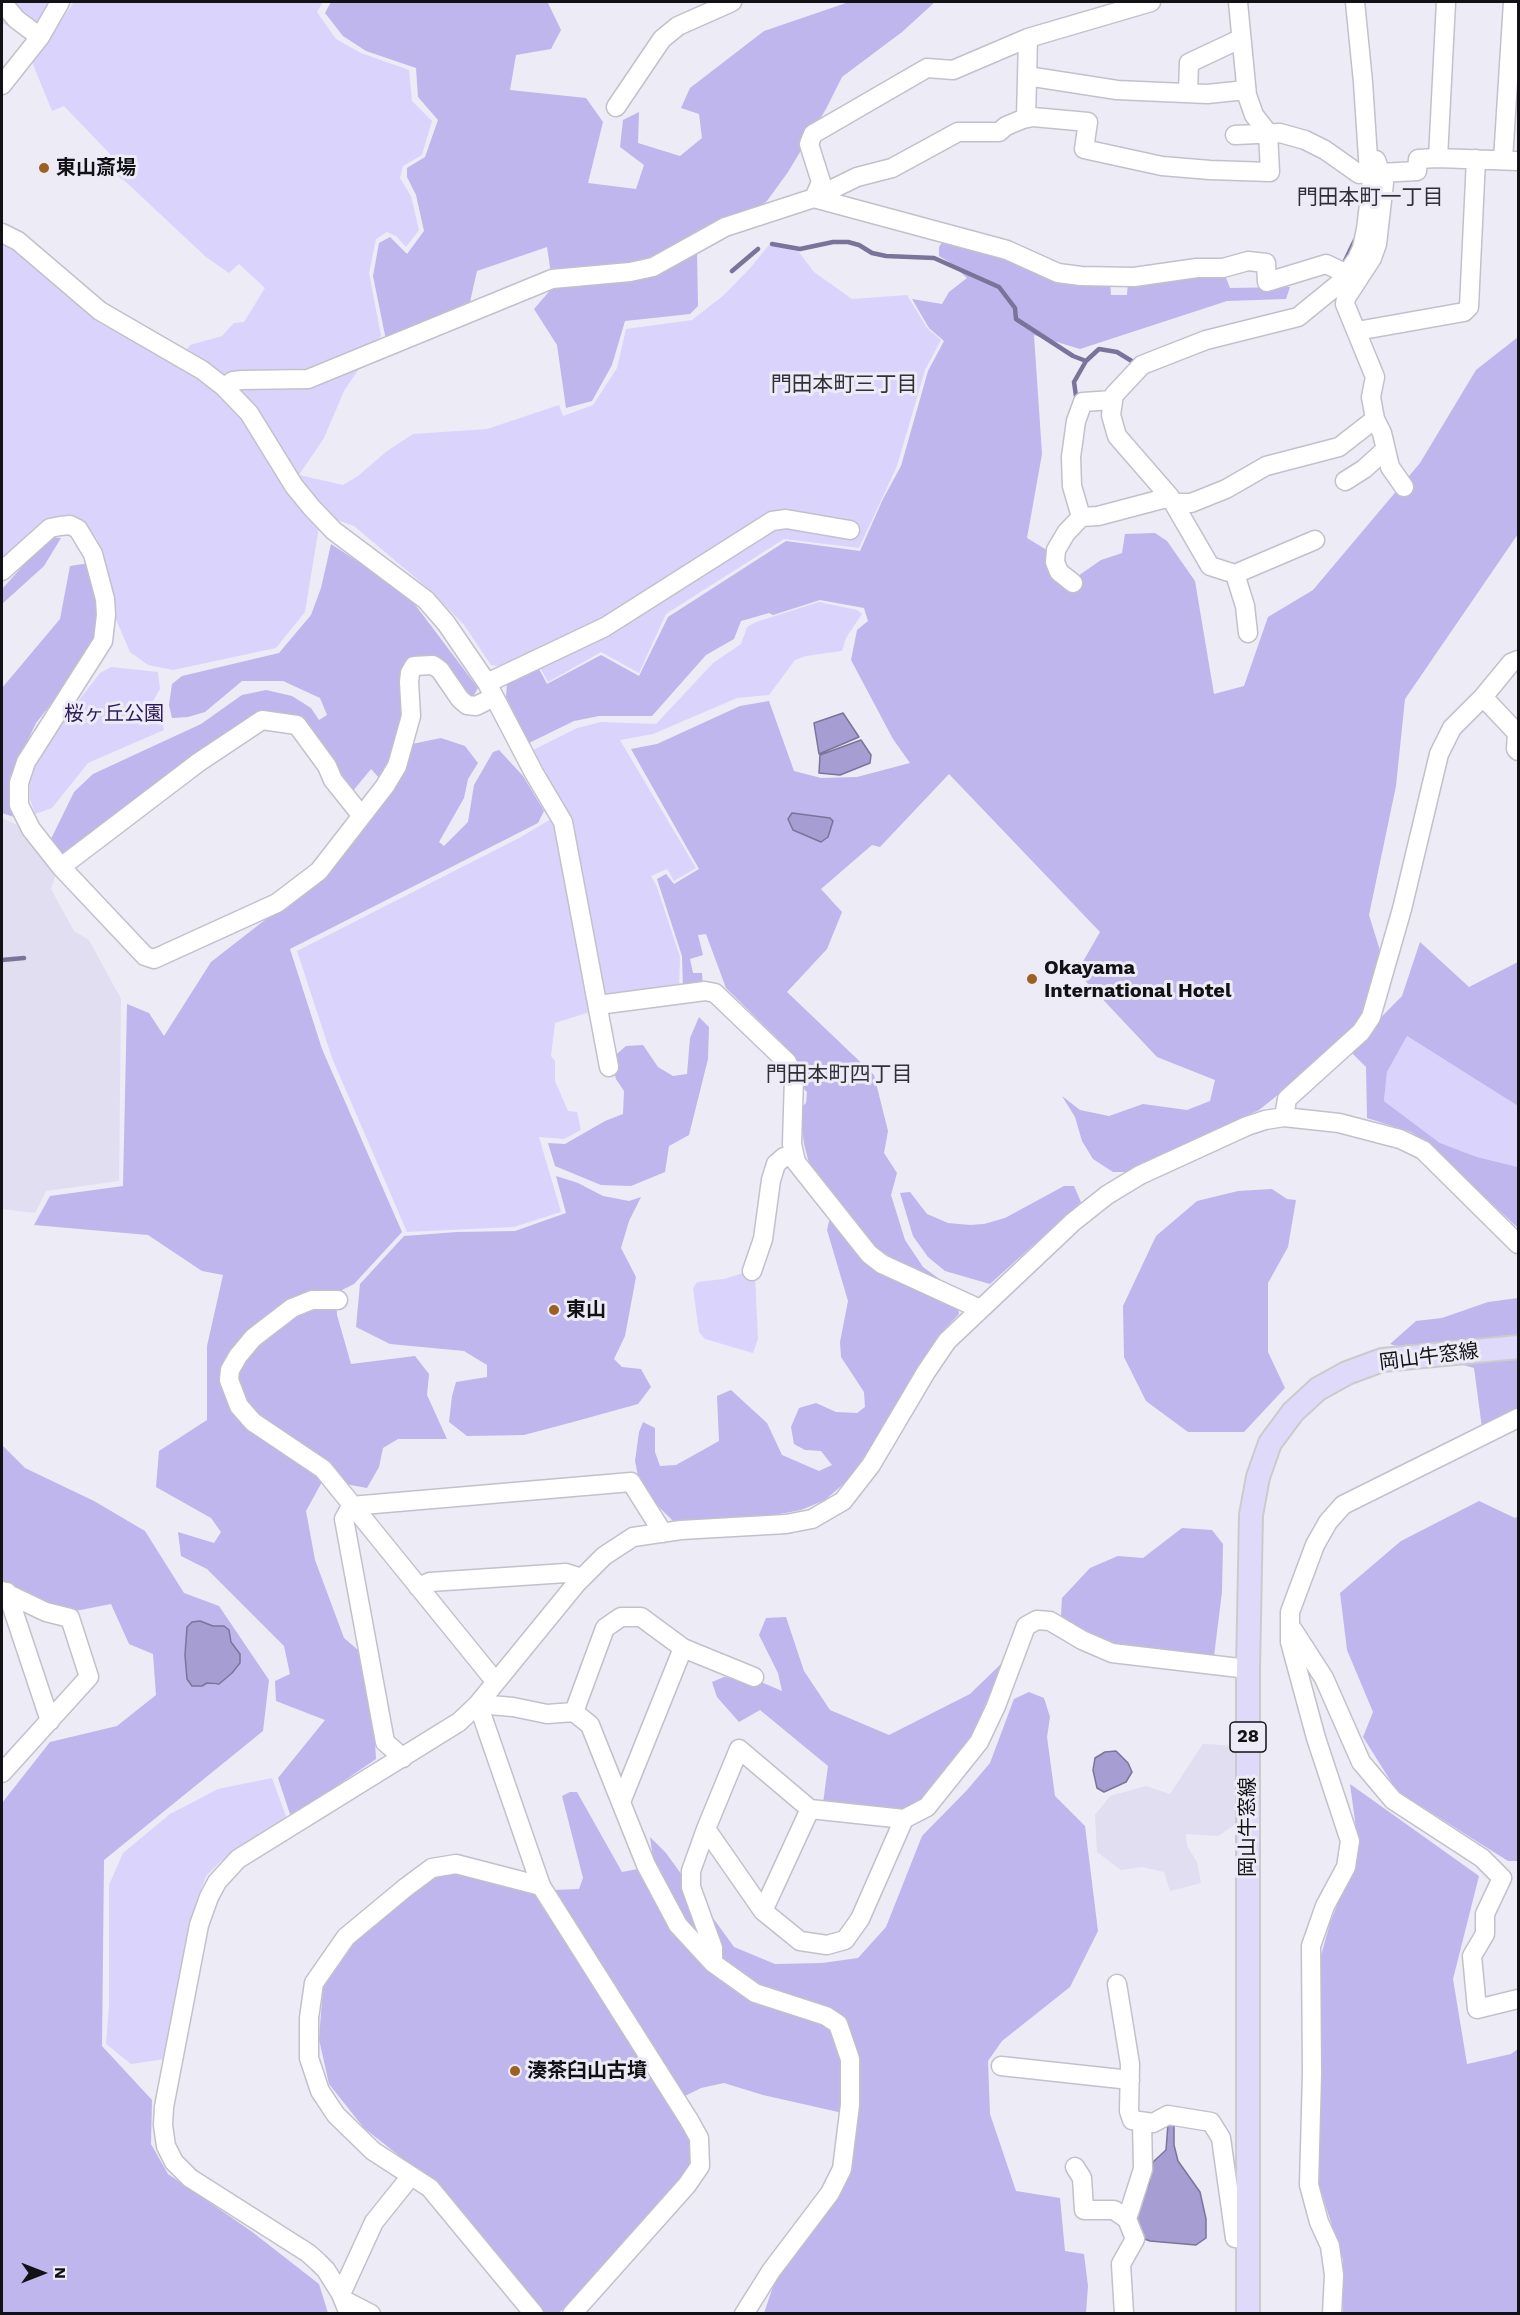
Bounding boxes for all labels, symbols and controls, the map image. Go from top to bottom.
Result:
place label: 東山斎場 [56,156,136,180]
marker: 東山斎場 [37,161,51,175]
district label: 門田本町一丁目 [1297,185,1443,211]
district label: 門田本町三丁目 [771,372,917,398]
park label: 桜ヶ丘公園 [64,702,164,726]
place label: Okayama International Hotel [1044,956,1231,1003]
marker: Okayama International Hotel [1025,972,1039,986]
district label: 門田本町四丁目 [766,1062,912,1088]
place label: 東山 [566,1298,606,1322]
marker: 東山 [547,1303,561,1317]
street label: 岡山牛窓線 [1378,1339,1480,1375]
road number: 28 [1230,1722,1266,1752]
street label: 岡山牛窓線 [1236,1777,1260,1877]
place label: 湊茶臼山古墳 [527,2059,647,2083]
marker: 湊茶臼山古墳 [508,2064,522,2078]
north arrow [12,2243,72,2303]
text: N [51,2267,70,2279]

